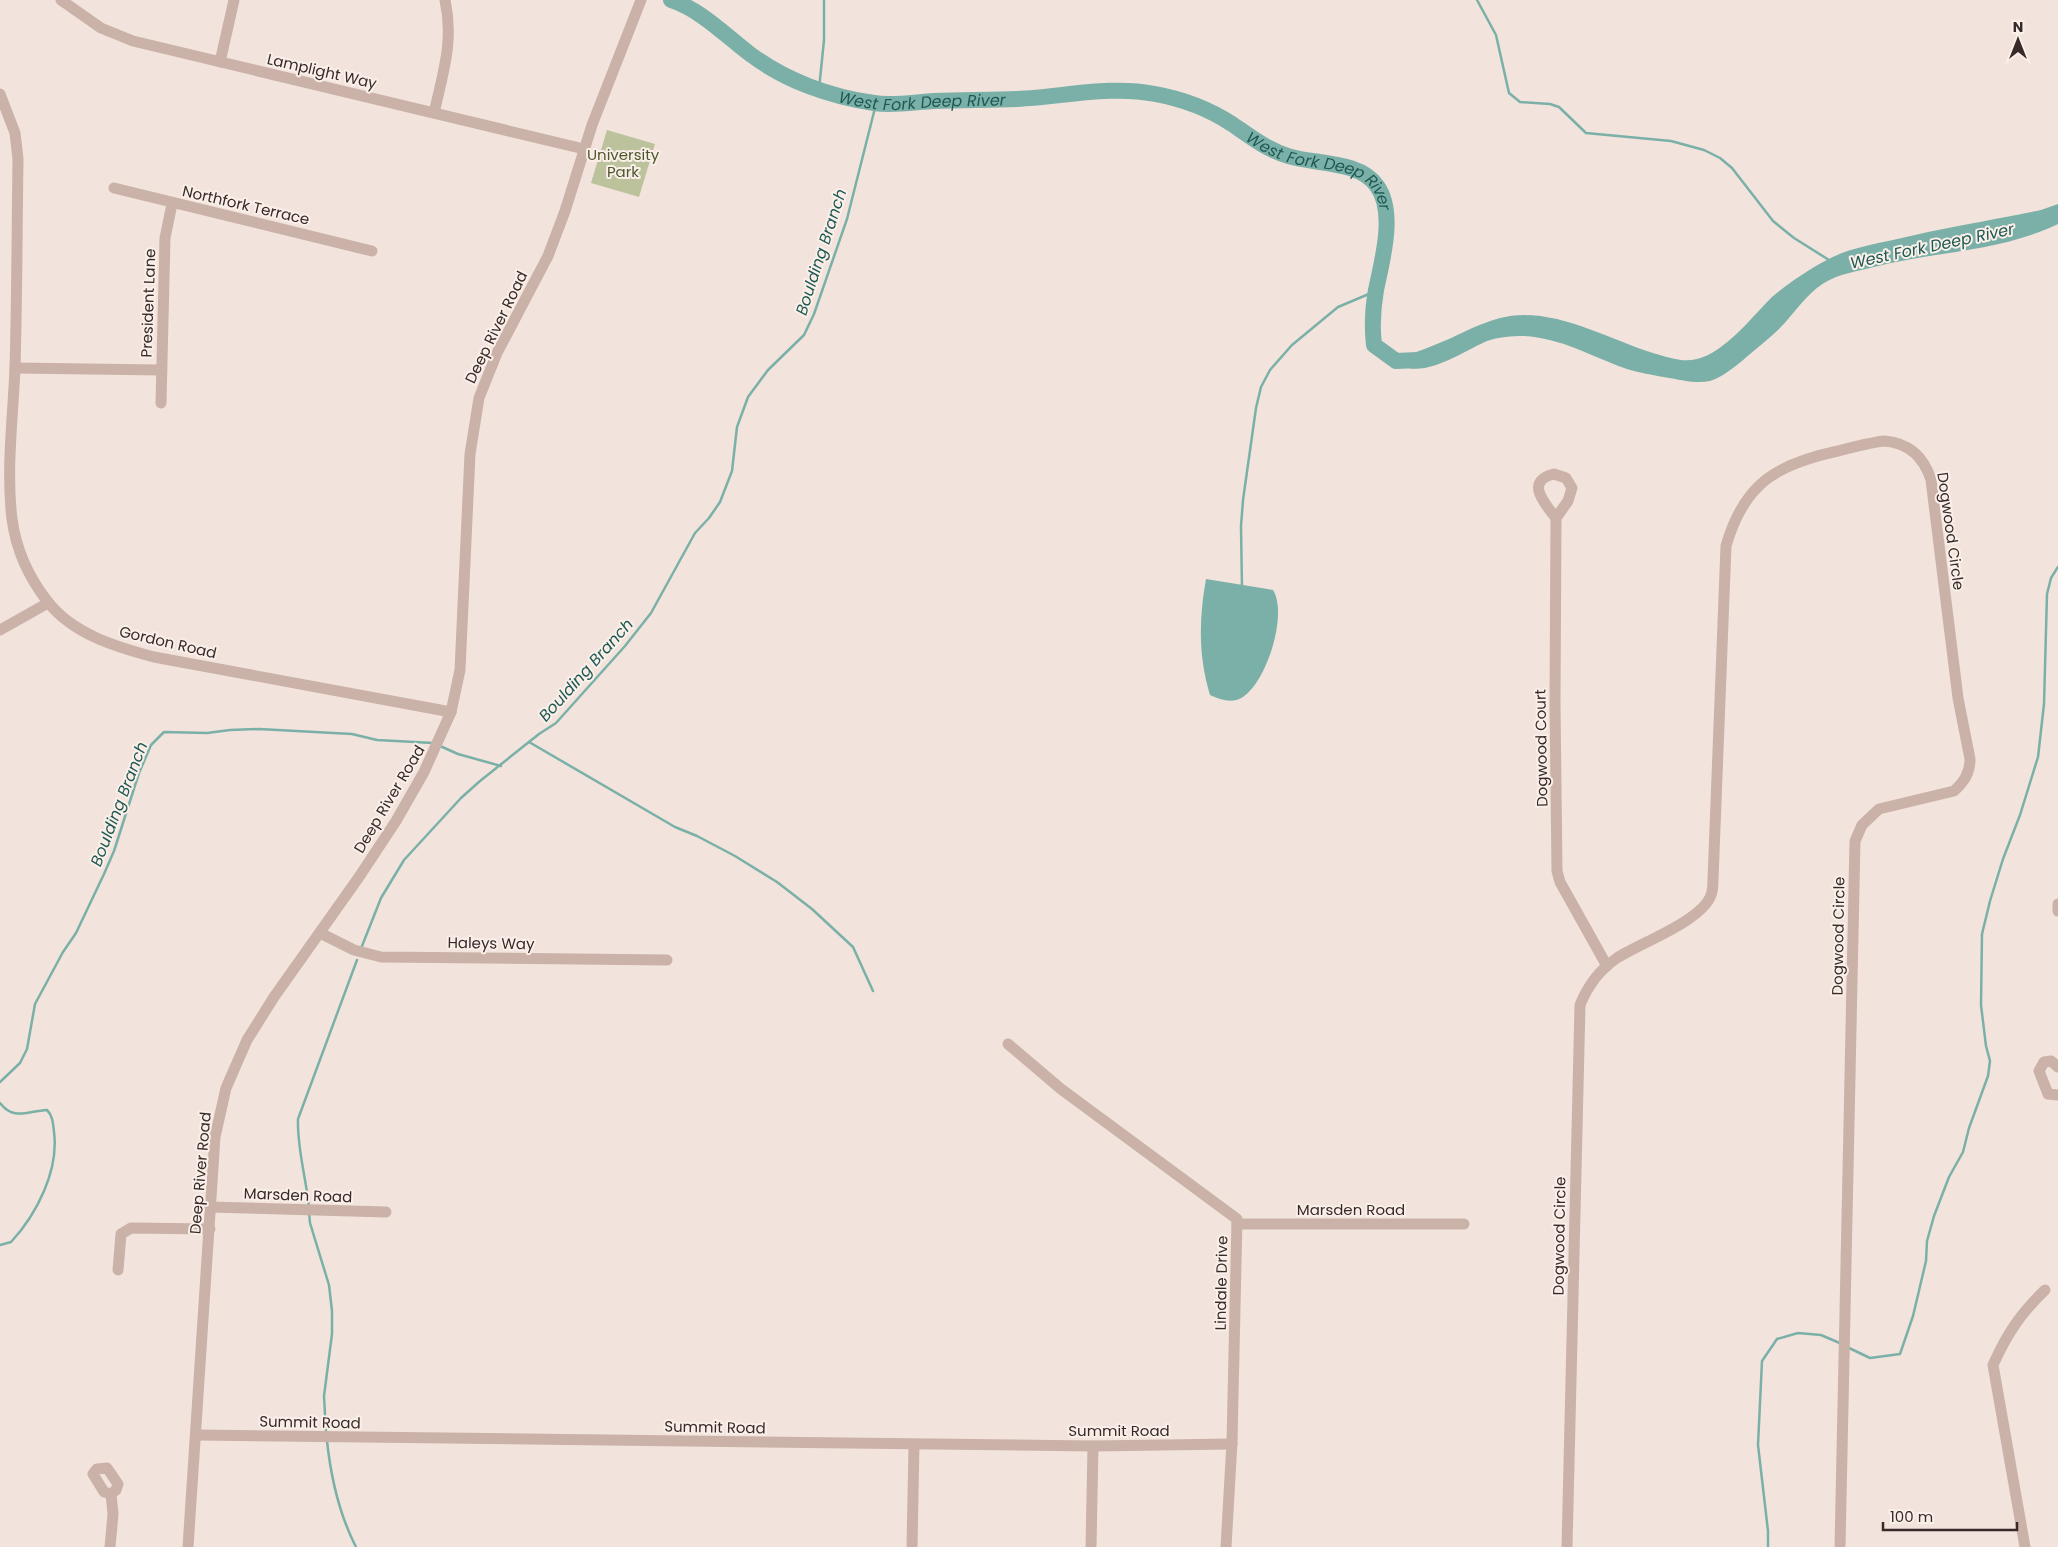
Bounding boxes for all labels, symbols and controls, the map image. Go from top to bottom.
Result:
north arrow [1993,15,2043,65]
text: N [2013,17,2023,37]
street label: Lamplight Way [265,48,379,94]
water label: West Fork Deep River [837,85,1007,116]
water label: West Fork Deep River [1242,126,1397,213]
park label: University Park [587,144,660,182]
street label: Northfork Terrace [180,180,312,230]
water label: Boulding Branch [790,186,852,318]
water label: West Fork Deep River [1848,217,2017,275]
street label: President Lane [136,248,160,358]
street label: Deep River Road [460,267,532,387]
street label: Dogwood Circle [1932,471,1970,591]
water label: Boulding Branch [533,613,639,727]
street label: Gordon Road [117,621,219,663]
street label: Dogwood Court [1529,689,1553,807]
water label: Boulding Branch [85,738,153,870]
street label: Deep River Road [348,741,430,857]
street label: Dogwood Circle [1826,876,1850,996]
street label: Haleys Way [447,932,535,954]
street label: Deep River Road [184,1111,216,1235]
street label: Dogwood Circle [1547,1176,1571,1296]
street label: Marsden Road [243,1183,353,1207]
street label: Marsden Road [1297,1199,1405,1220]
street label: Lindale Drive [1210,1235,1232,1331]
street label: Summit Road [259,1411,361,1433]
street label: Summit Road [664,1416,766,1438]
street label: Summit Road [1068,1420,1170,1441]
scale bar [1883,1500,2017,1532]
text: 100 m [1890,1506,1933,1527]

